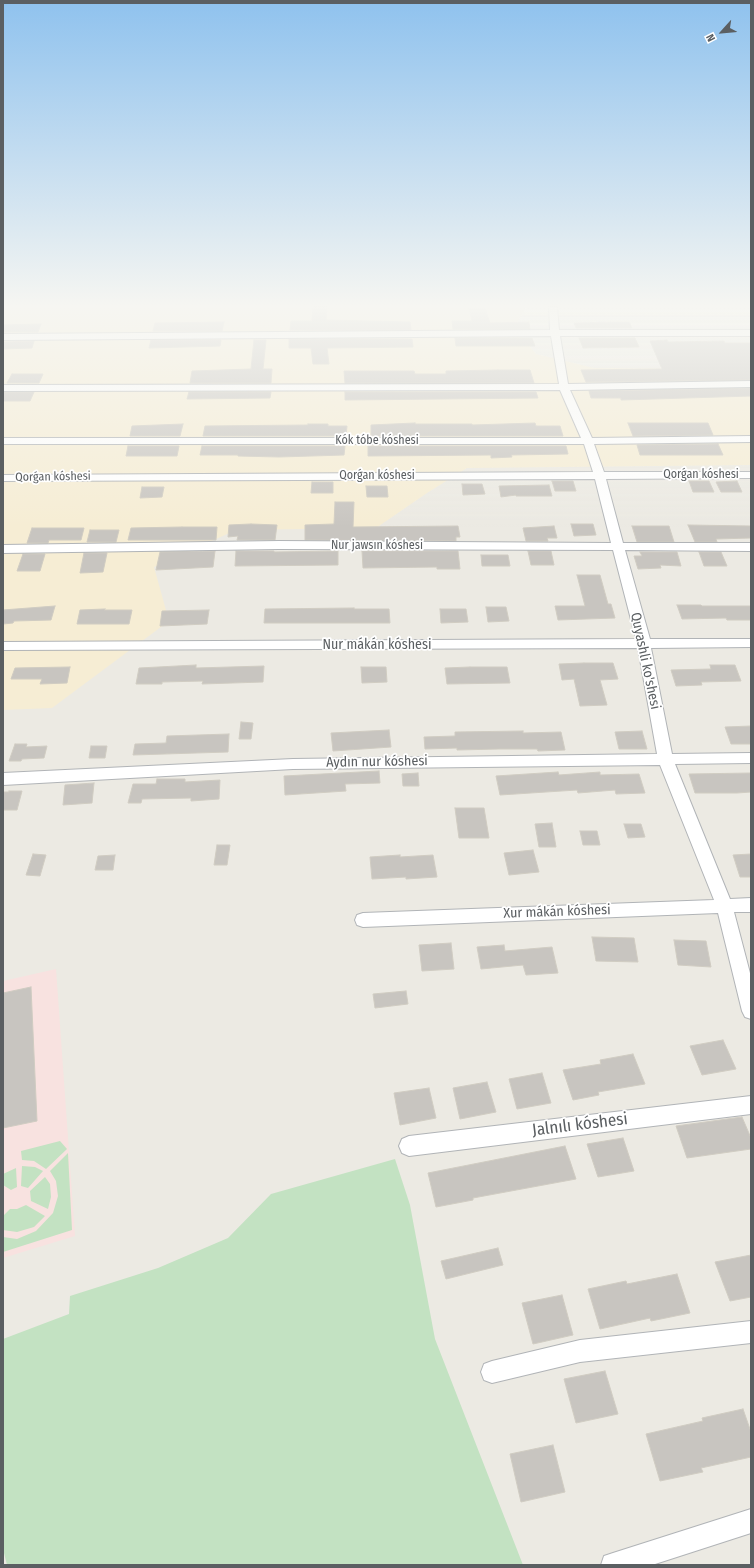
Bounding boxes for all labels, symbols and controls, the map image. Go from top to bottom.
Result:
north arrow [702,12,742,52]
text: N [704,32,718,44]
street label: Kók tóbe kóshesi [335,434,419,448]
street label: Qorǵan kóshesi [663,468,739,482]
street label: Qorǵan kóshesi [15,469,91,485]
street label: Qorǵan kóshesi [339,469,415,483]
street label: Nur jawsın kóshesi [331,539,423,553]
street label: Quyashli ko'shesi [627,611,663,711]
street label: Nur mákán kóshesi [322,637,432,653]
street label: Aydın nur kóshesi [326,753,428,771]
street label: Xur mákán kóshesi [503,902,611,922]
street label: Jalnılı kóshesi [531,1109,629,1141]

